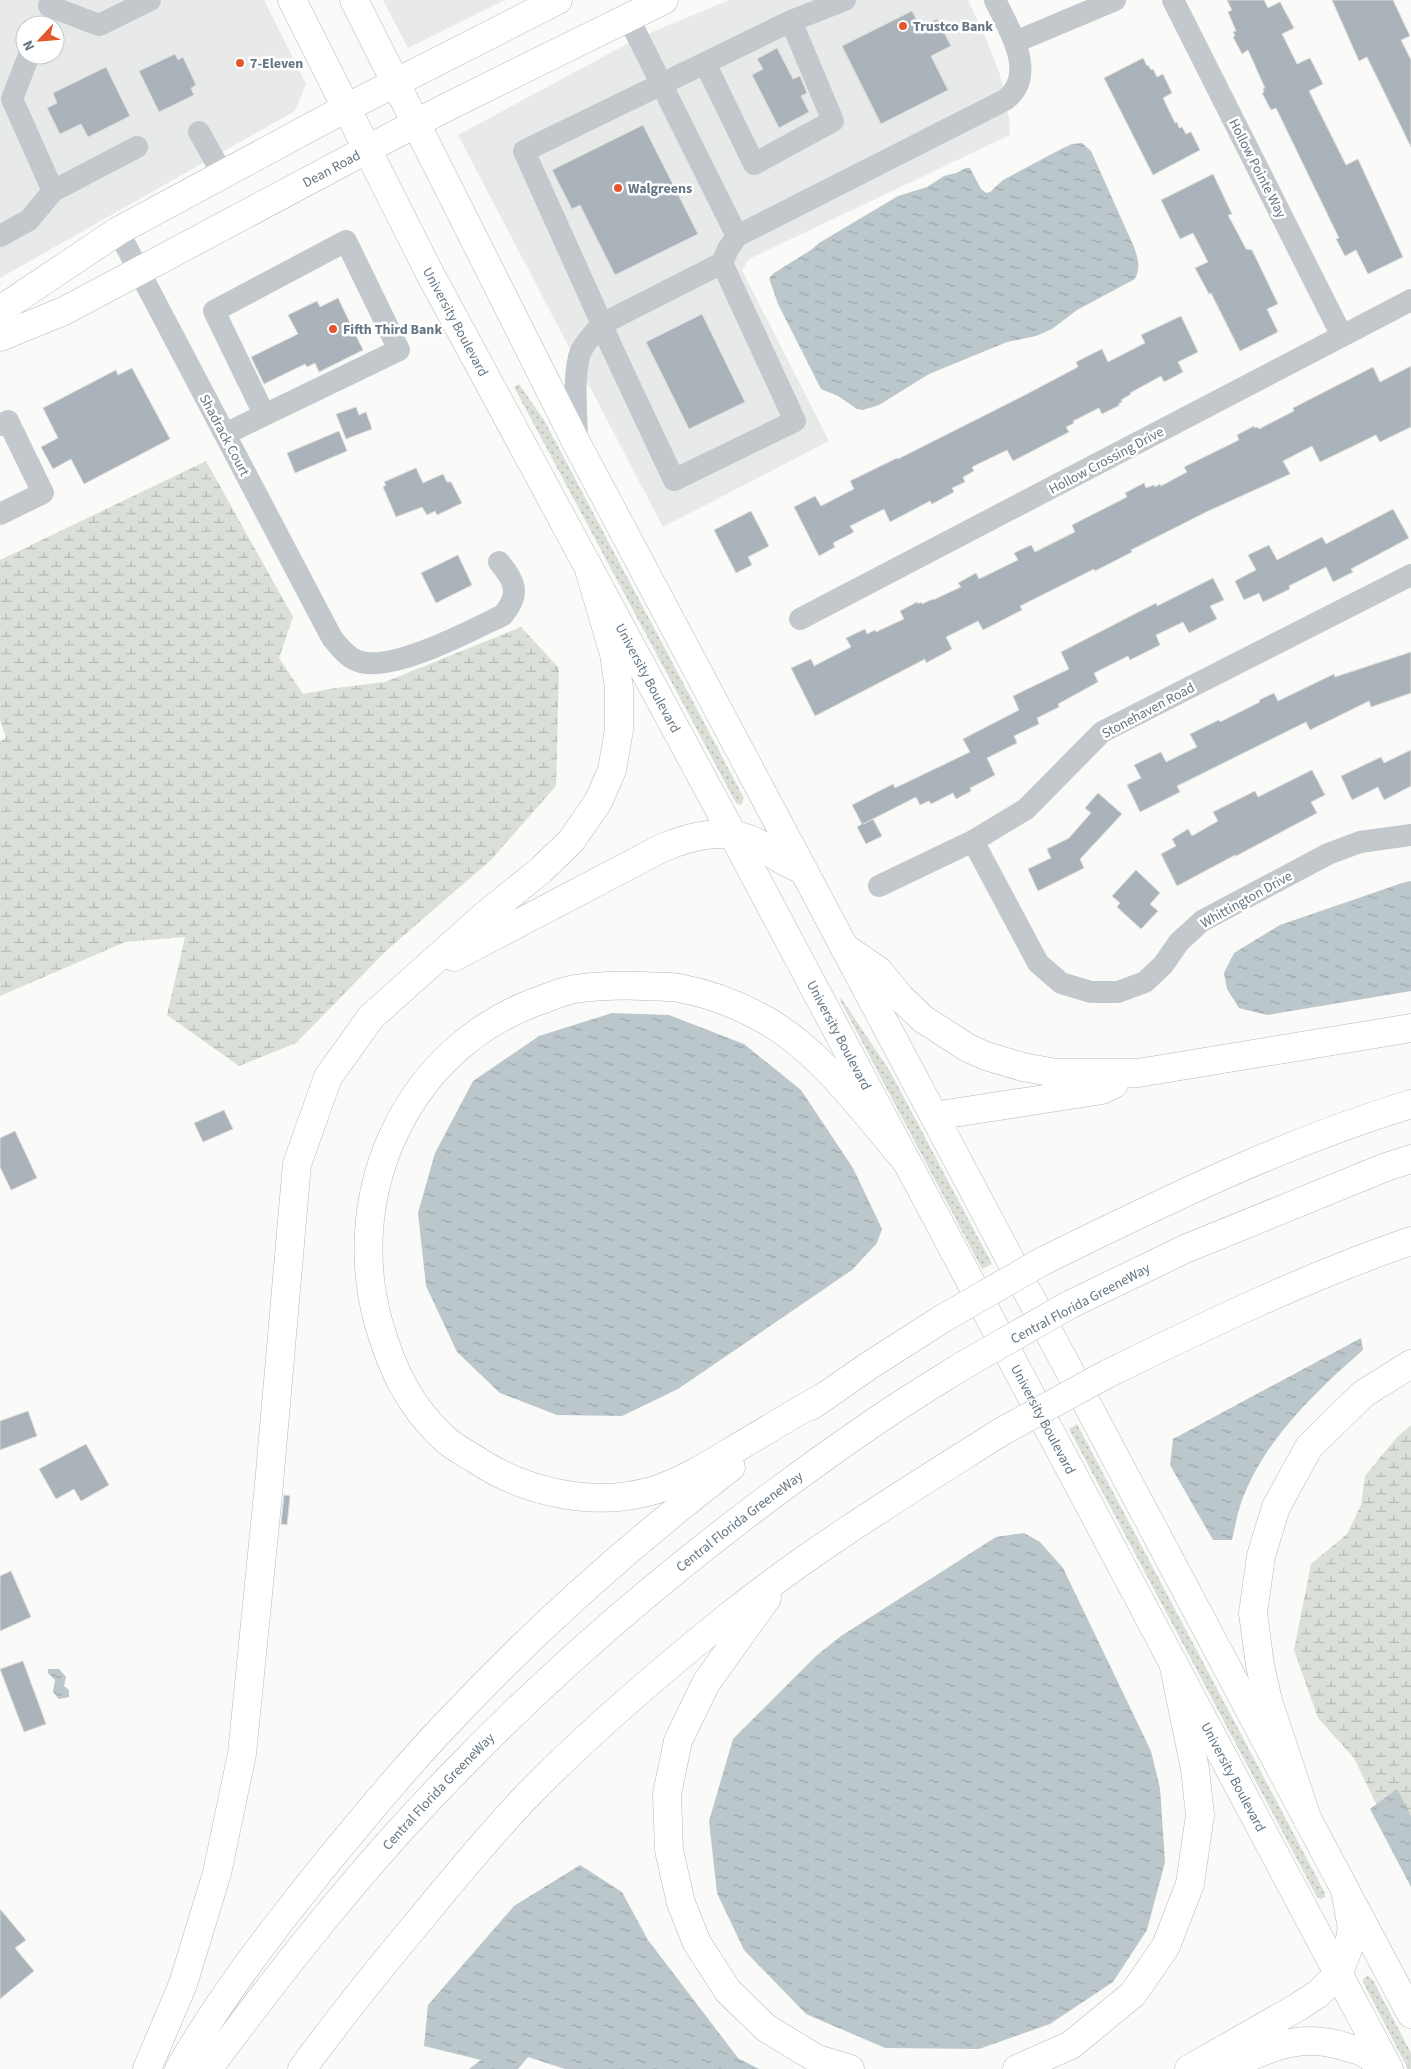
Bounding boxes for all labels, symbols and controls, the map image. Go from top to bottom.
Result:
north arrow [15,15,65,65]
place label: Trustco Bank [913,17,993,37]
marker: Trustco Bank [897,20,909,32]
text: N [18,37,40,54]
place label: 7-Eleven [250,54,303,74]
marker: 7-Eleven [234,57,246,69]
street label: Hollow Pointe Way [1223,115,1291,222]
street label: Dean Road [299,146,364,193]
place label: Walgreens [628,179,692,199]
marker: Walgreens [612,182,624,194]
street label: University Boulevard [417,264,493,380]
place label: Fifth Third Bank [343,320,442,340]
marker: Fifth Third Bank [327,323,339,335]
street label: Shadrack Court [194,391,254,480]
street label: Hollow Crossing Drive [1045,422,1168,500]
street label: University Boulevard [610,620,685,737]
street label: Stonehaven Road [1099,678,1198,744]
street label: Whittington Drive [1197,866,1296,933]
street label: University Boulevard [801,977,876,1094]
street label: Central Florida GreeneWay [1007,1258,1154,1349]
street label: University Boulevard [1005,1361,1080,1478]
street label: Central Florida GreeneWay [672,1466,808,1577]
street label: University Boulevard [1195,1719,1270,1836]
street label: Central Florida GreeneWay [378,1728,500,1855]

